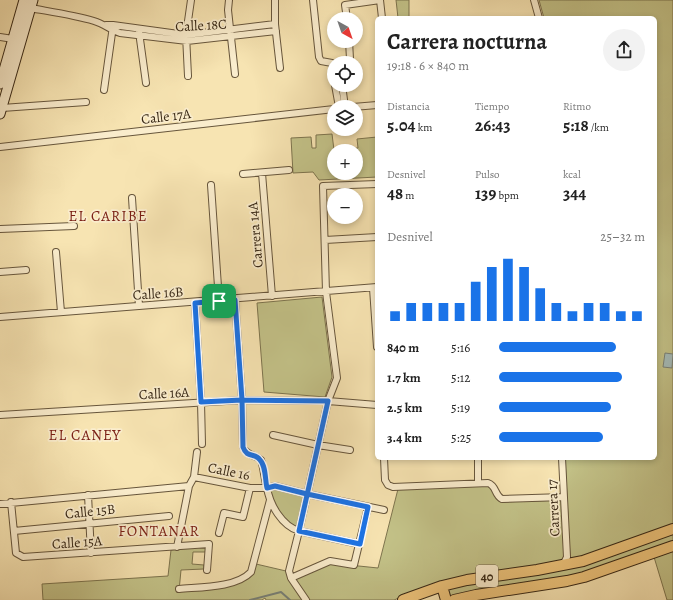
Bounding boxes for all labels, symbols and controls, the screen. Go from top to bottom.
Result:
north arrow [327,12,363,48]
map controls [327,12,363,224]
street label: Calle 18C [175,15,227,36]
text: Carrera nocturna [387,27,547,57]
button: share [603,29,645,71]
button: locate [327,56,363,92]
text: 19:18 · 6 × 840 m [387,57,469,74]
text: Distancia [387,99,430,114]
text: Tiempo [475,99,509,114]
text: Ritmo [563,99,591,114]
button: layers [327,100,363,136]
street label: Calle 17A [140,104,193,129]
text: 5.04 [387,114,415,137]
text: 26:43 [475,114,511,137]
text: 5:18 [563,114,589,137]
text: km [415,120,432,135]
text: /km [589,120,609,135]
button: + [327,144,363,180]
text: Desnivel [387,167,426,182]
text: Pulso [475,167,500,182]
text: kcal [563,167,581,182]
text: 48 [387,182,403,205]
text: 139 [475,182,496,205]
text: 344 [563,182,586,205]
button: − [327,188,363,224]
text: m [403,188,415,203]
text: bpm [496,188,519,203]
street label: Carrera 14A [243,200,268,269]
district label: EL CARIBE [69,206,148,226]
text: Desnivel [387,228,433,245]
text: 25–32 m [600,228,645,245]
street label: Calle 16B [132,282,184,305]
pin [202,284,236,318]
icon: arrive [208,290,230,312]
text: 840 m [387,339,419,356]
text: 5:16 [451,339,470,356]
text: 1.7 km [387,369,421,386]
text: 5:12 [451,369,470,386]
street label: Calle 16A [138,383,191,404]
text: 2.5 km [387,399,422,416]
text: 5:19 [451,399,470,416]
district label: EL CANEY [49,425,121,445]
text: 3.4 km [387,429,422,446]
text: 5:25 [451,429,471,446]
street label: Calle 16 [206,458,252,485]
street label: Carrera 17 [543,479,564,537]
street label: Calle 15B [64,499,116,524]
district label: FONTANAR [118,521,200,541]
street label: Calle 15A [51,531,104,554]
road number: 40 [476,565,498,587]

